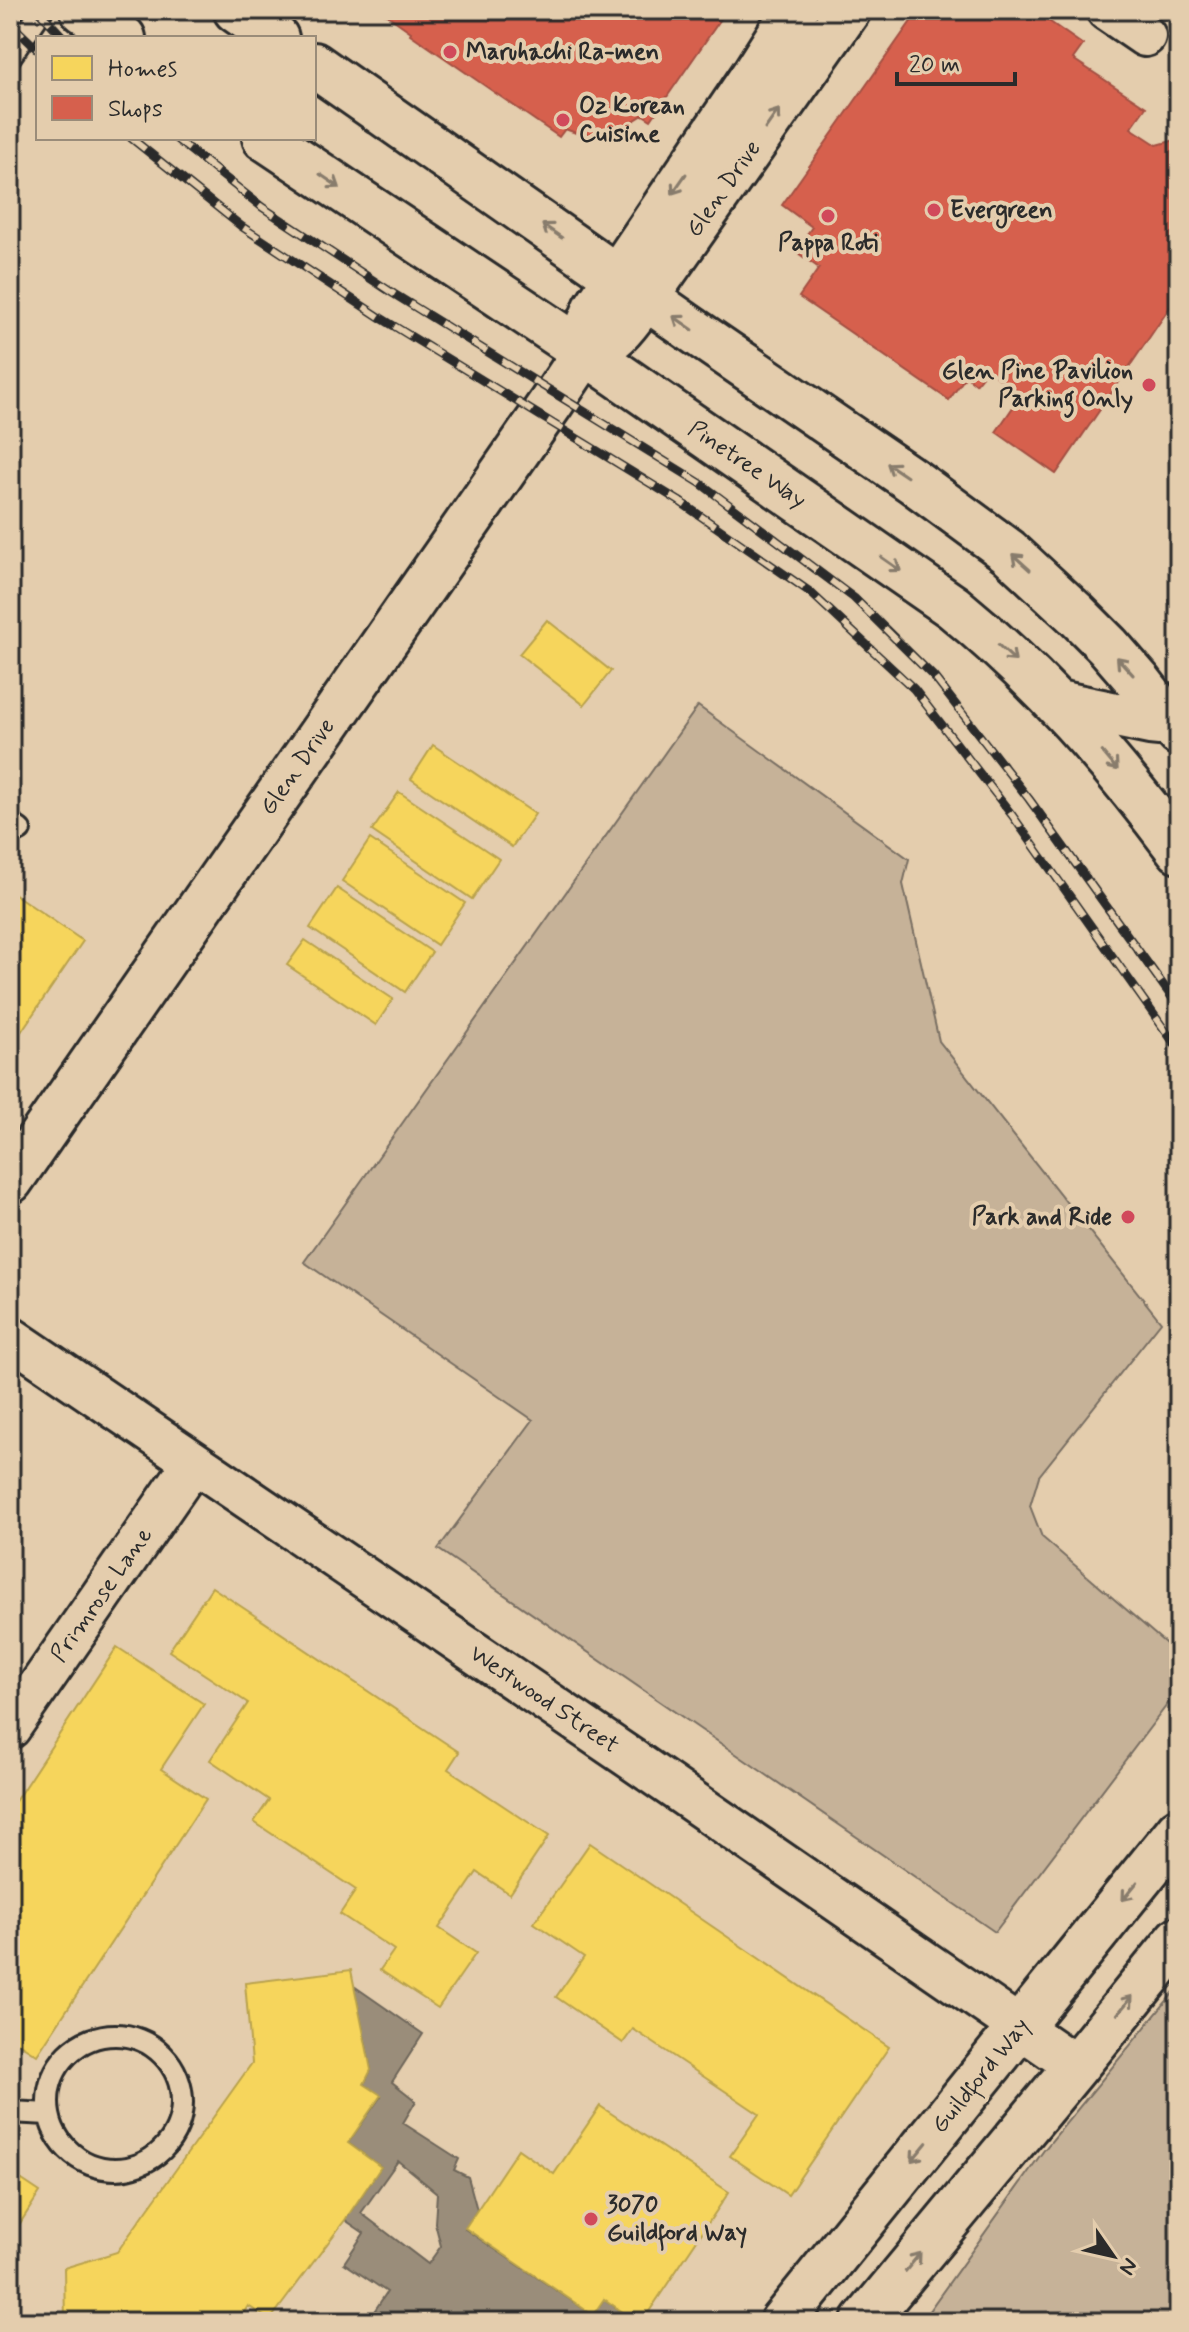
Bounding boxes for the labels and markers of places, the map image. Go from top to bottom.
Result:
place label: Maruhachi Ra-men [466,37,659,68]
marker: Maruhachi Ra-men [441,43,459,61]
place label: Oz Korean Cuisine [579,91,685,150]
marker: Oz Korean Cuisine [554,111,572,129]
place label: Evergreen [950,195,1053,229]
marker: Evergreen [925,201,943,219]
marker: Pappa Roti [819,207,837,225]
place label: Pappa Roti [778,228,879,259]
place label: Glen Pine Pavilion Parking Only [942,356,1133,418]
marker: Glen Pine Pavilion Parking Only [1140,376,1158,394]
place label: Park and Ride [972,1202,1112,1233]
marker: Park and Ride [1119,1208,1137,1226]
place label: 3070 Guildford Way [607,2190,747,2251]
marker: 3070 Guildford Way [582,2210,600,2228]

